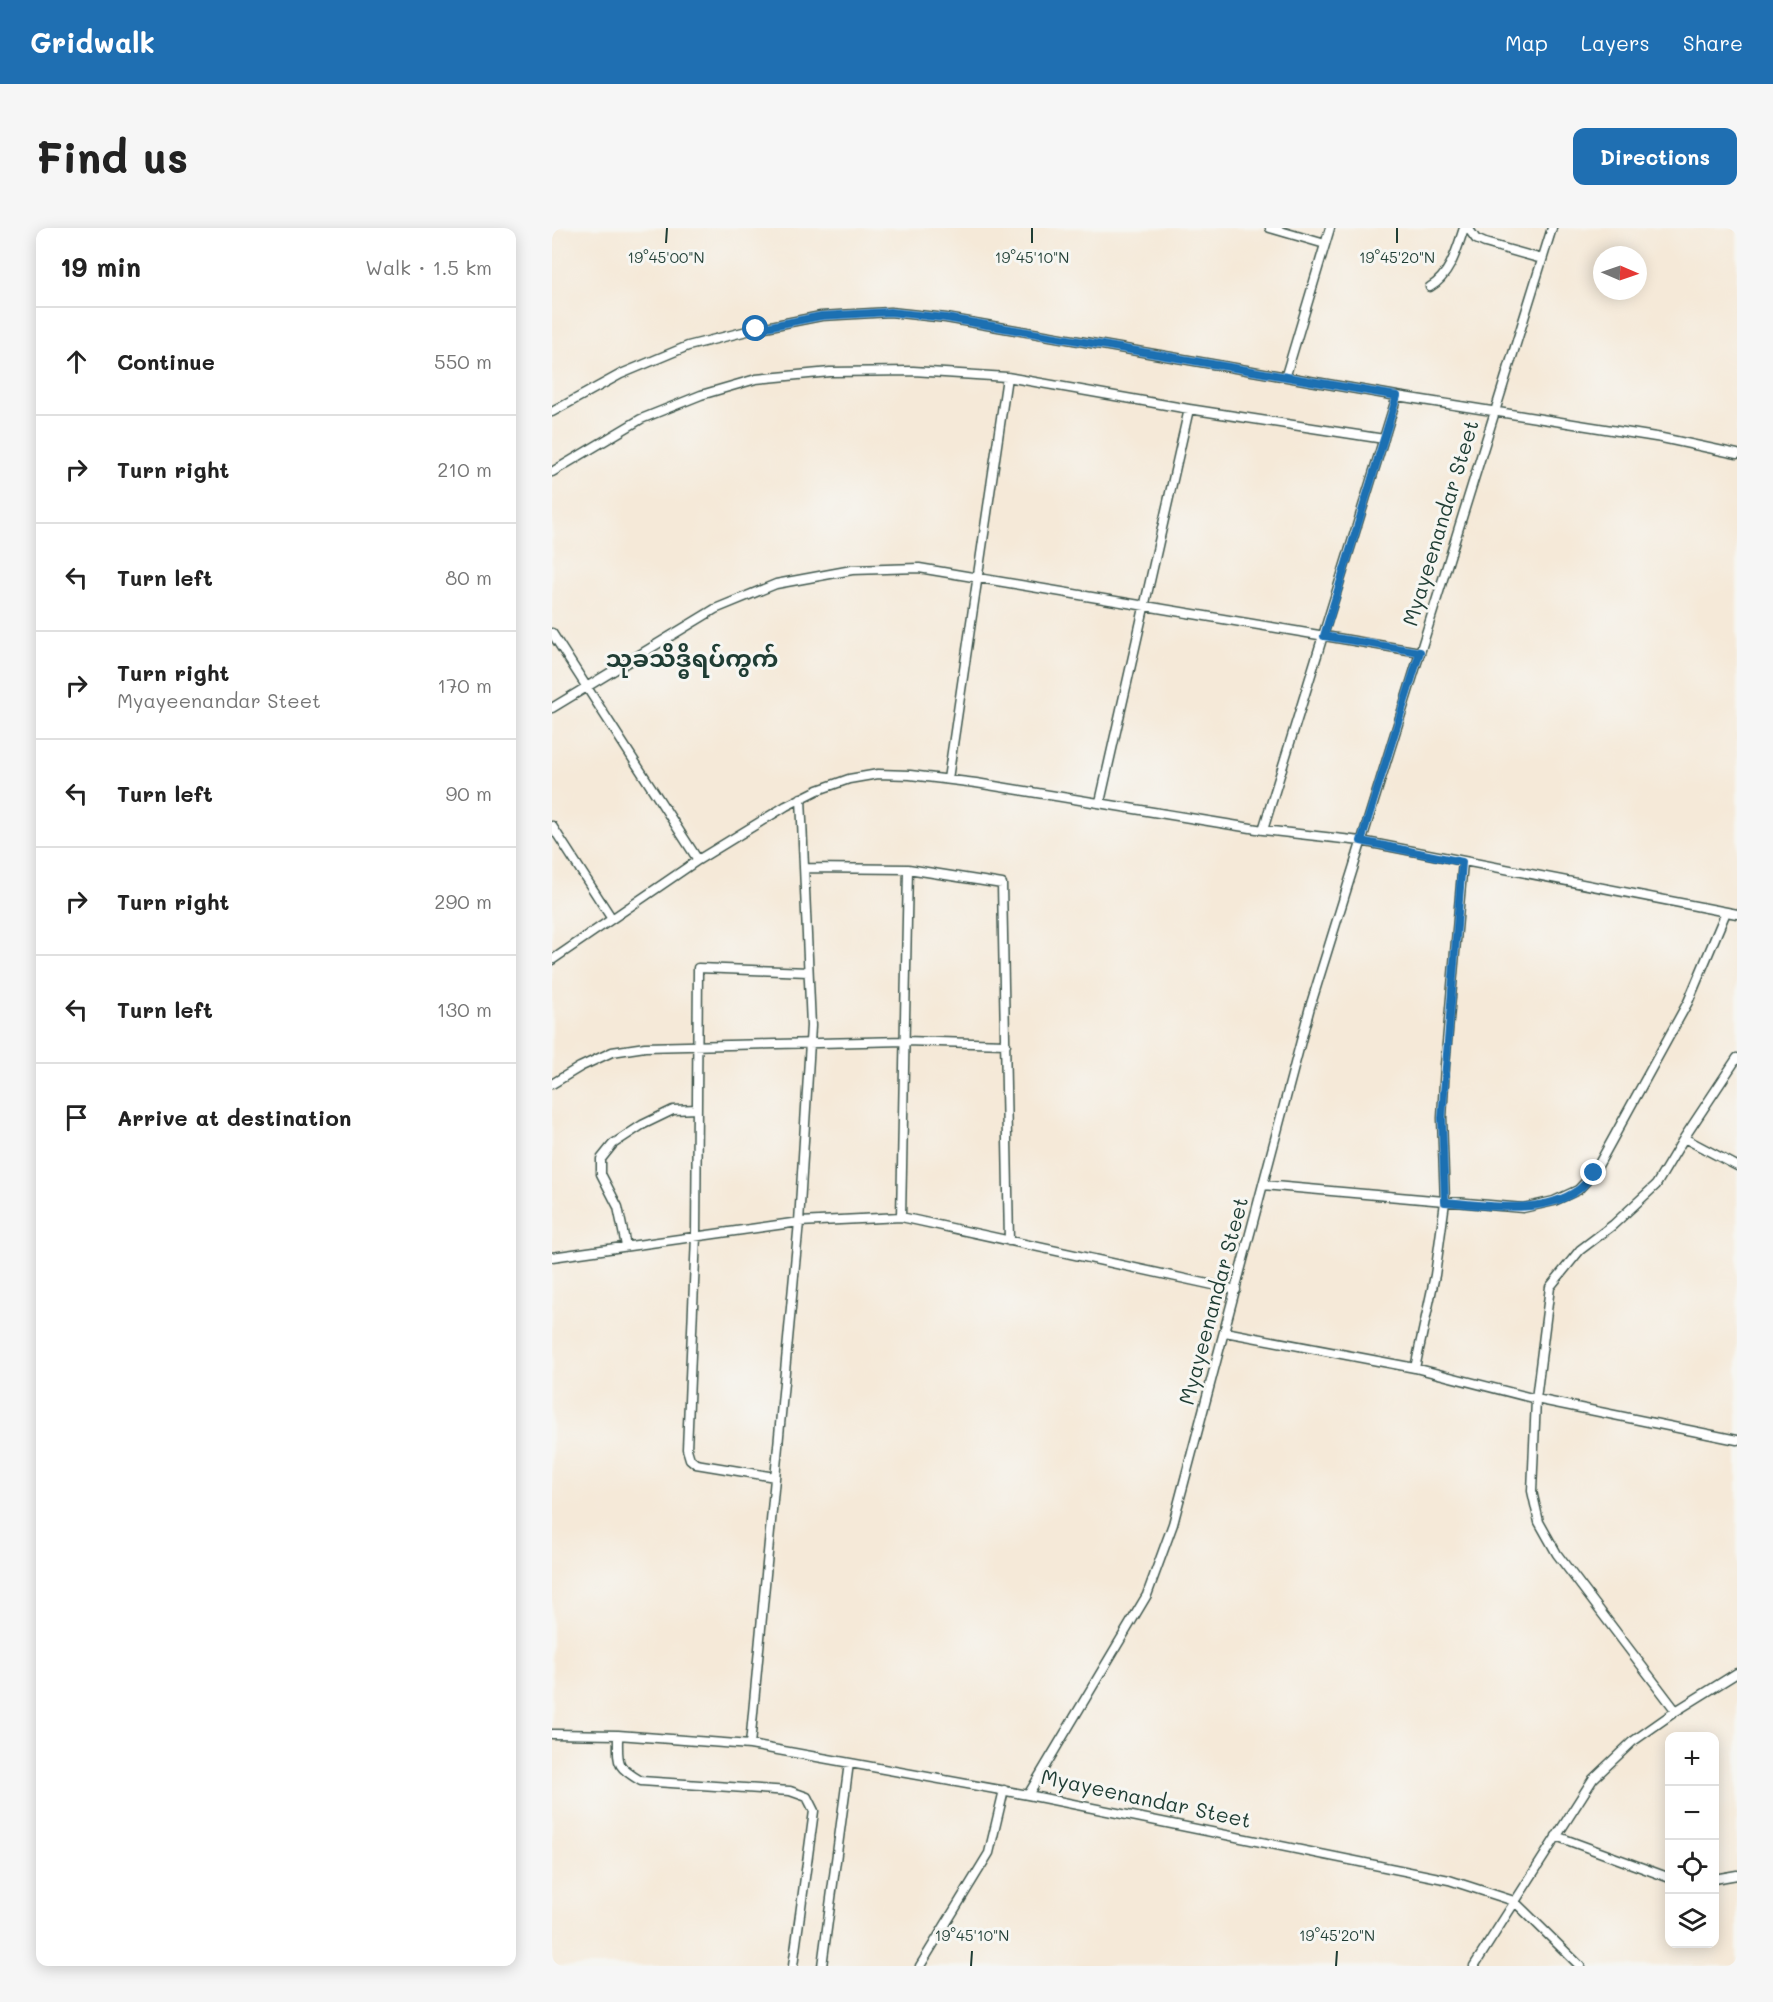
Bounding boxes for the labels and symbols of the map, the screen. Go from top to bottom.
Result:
north arrow [1593,246,1647,300]
text: 19°45'00"N [627,247,705,267]
text: 19°45'10"N [995,247,1069,267]
text: 19°45'20"N [1359,247,1435,267]
route start [742,315,768,341]
street label: Myayeenandar Steet [1395,416,1484,629]
district label: သုခသိဒ္ဓိရပ်ကွက် [606,642,779,679]
route end [1580,1159,1606,1185]
street label: Myayeenandar Steet [1172,1194,1253,1407]
street label: Myayeenandar Steet [1039,1762,1254,1833]
text: 19°45'10"N [935,1925,1009,1945]
text: 19°45'20"N [1299,1925,1375,1945]

